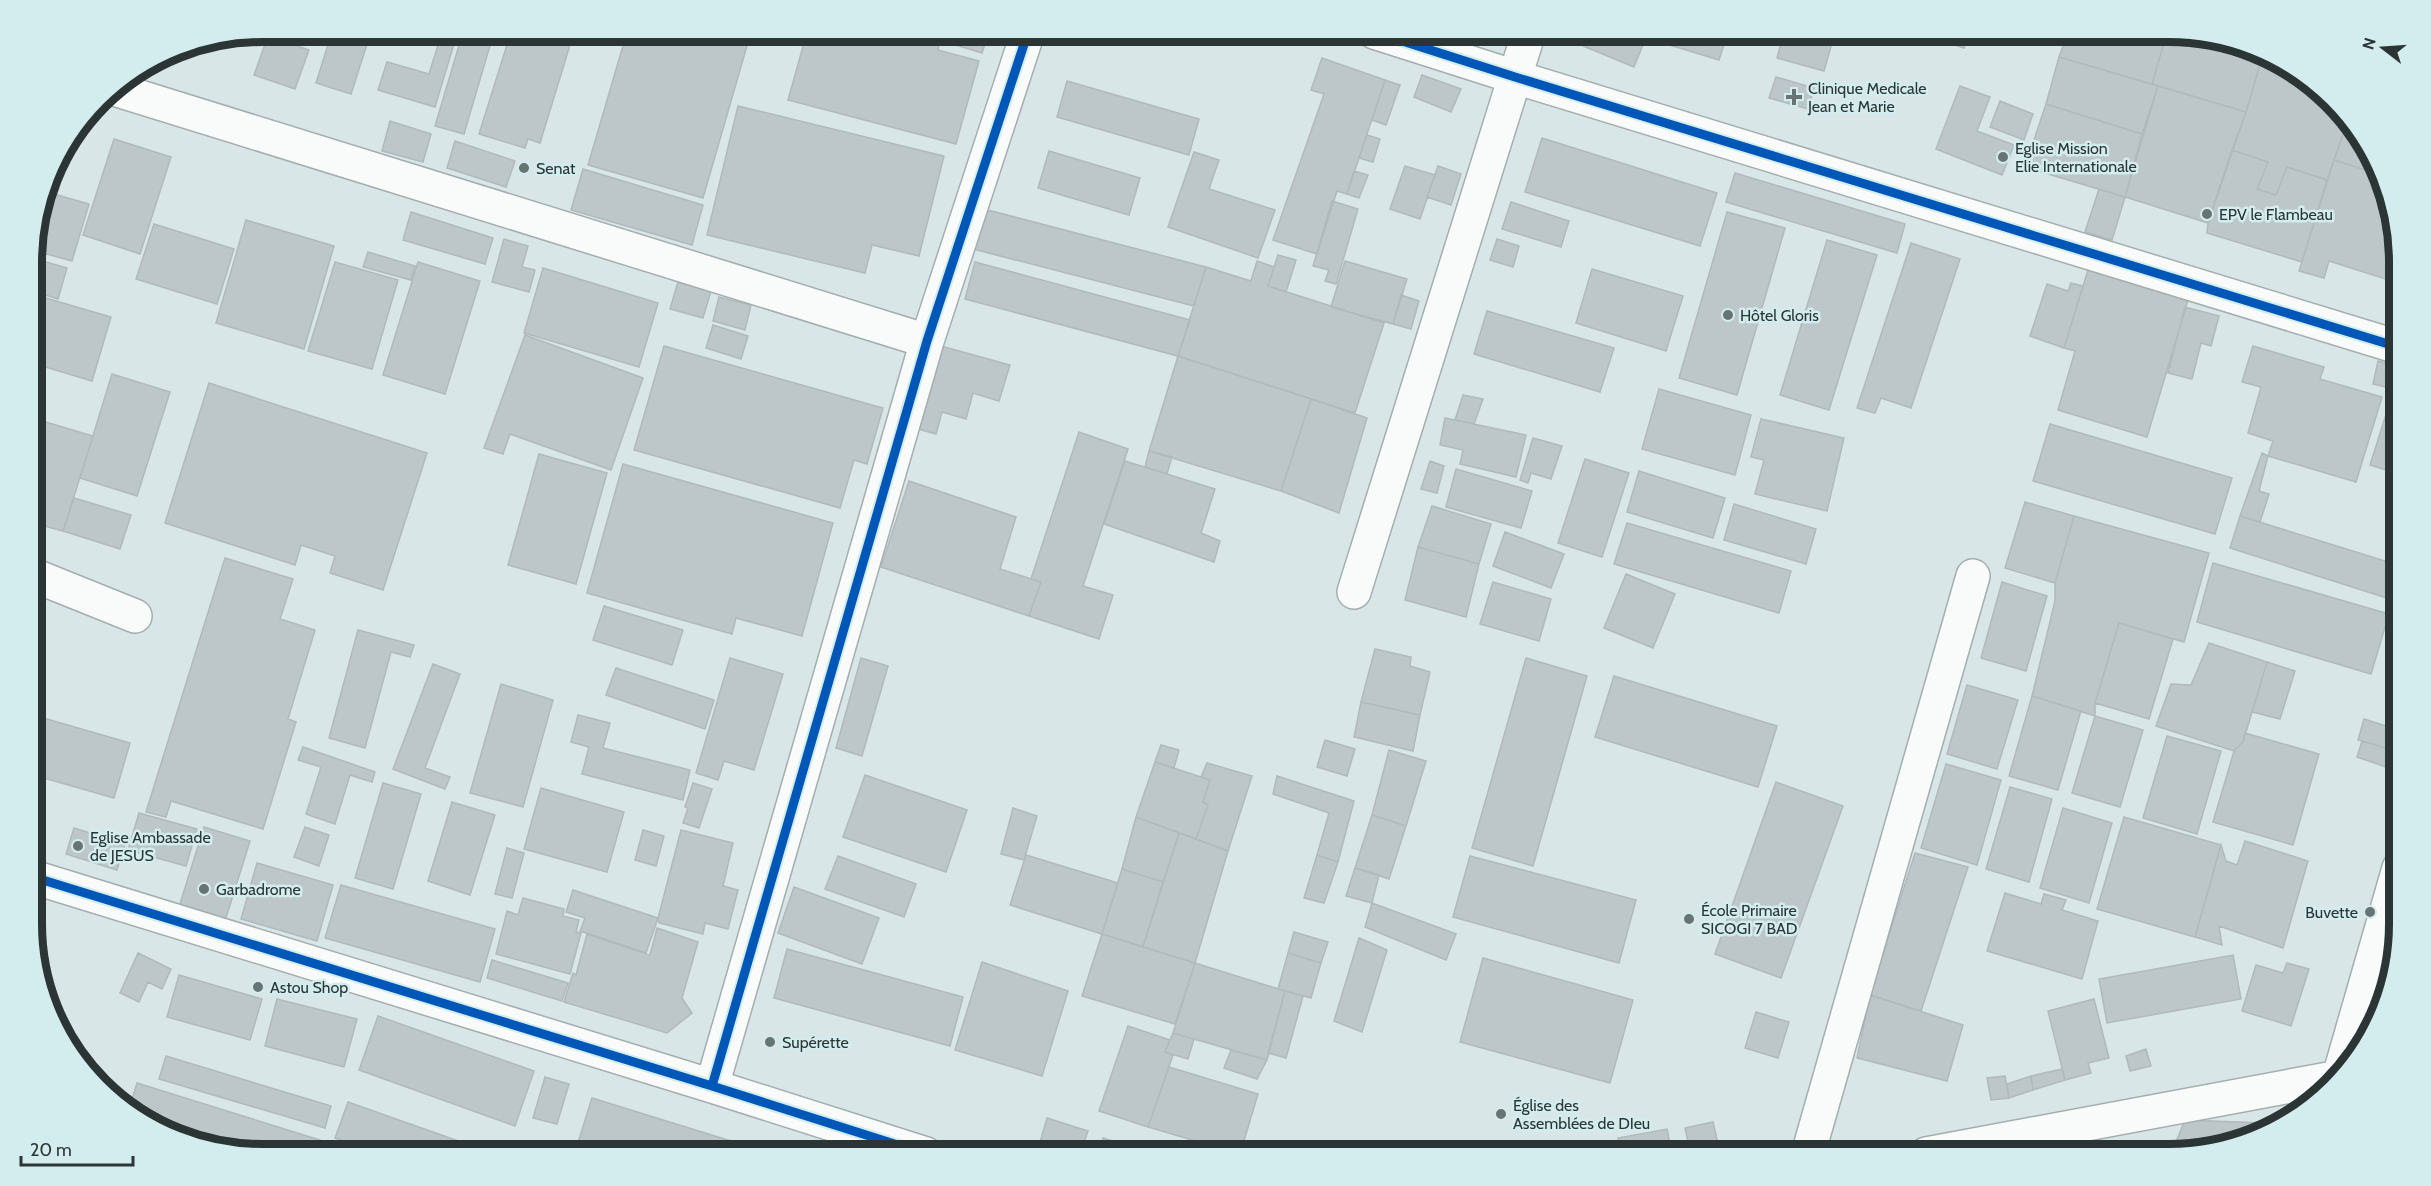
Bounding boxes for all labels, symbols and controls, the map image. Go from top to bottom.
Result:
north arrow [2353,18,2413,78]
text: N [2358,36,2380,52]
place label: Clinique Medicale Jean et Marie [1807,79,1927,116]
marker: Clinique Medicale Jean et Marie [1785,88,1803,106]
place label: Eglise Mission Elie Internationale [2015,139,2137,176]
marker: Eglise Mission Elie Internationale [1996,150,2010,164]
place label: Senat [536,159,576,178]
marker: Senat [517,161,531,175]
place label: EPV le Flambeau [2219,205,2333,224]
marker: EPV le Flambeau [2200,207,2214,221]
place label: Hôtel Gloris [1740,306,1819,325]
marker: Hôtel Gloris [1721,308,1735,322]
place label: Eglise Ambassade de JESUS [90,828,211,865]
marker: Eglise Ambassade de JESUS [71,839,85,853]
place label: Garbadrome [216,880,301,899]
marker: Garbadrome [197,882,211,896]
place label: École Primaire SICOGI 7 BAD [1701,901,1798,938]
place label: Buvette [2305,903,2358,922]
marker: Buvette [2363,905,2377,919]
marker: École Primaire SICOGI 7 BAD [1682,912,1696,926]
place label: Astou Shop [270,978,348,997]
marker: Astou Shop [251,980,265,994]
place label: Supérette [782,1033,849,1052]
marker: Supérette [763,1035,777,1049]
place label: Église des Assemblées de DIeu [1513,1096,1650,1133]
marker: Église des Assemblées de DIeu [1494,1107,1508,1121]
scale bar [21,1129,134,1167]
text: 20 m [30,1139,72,1161]

